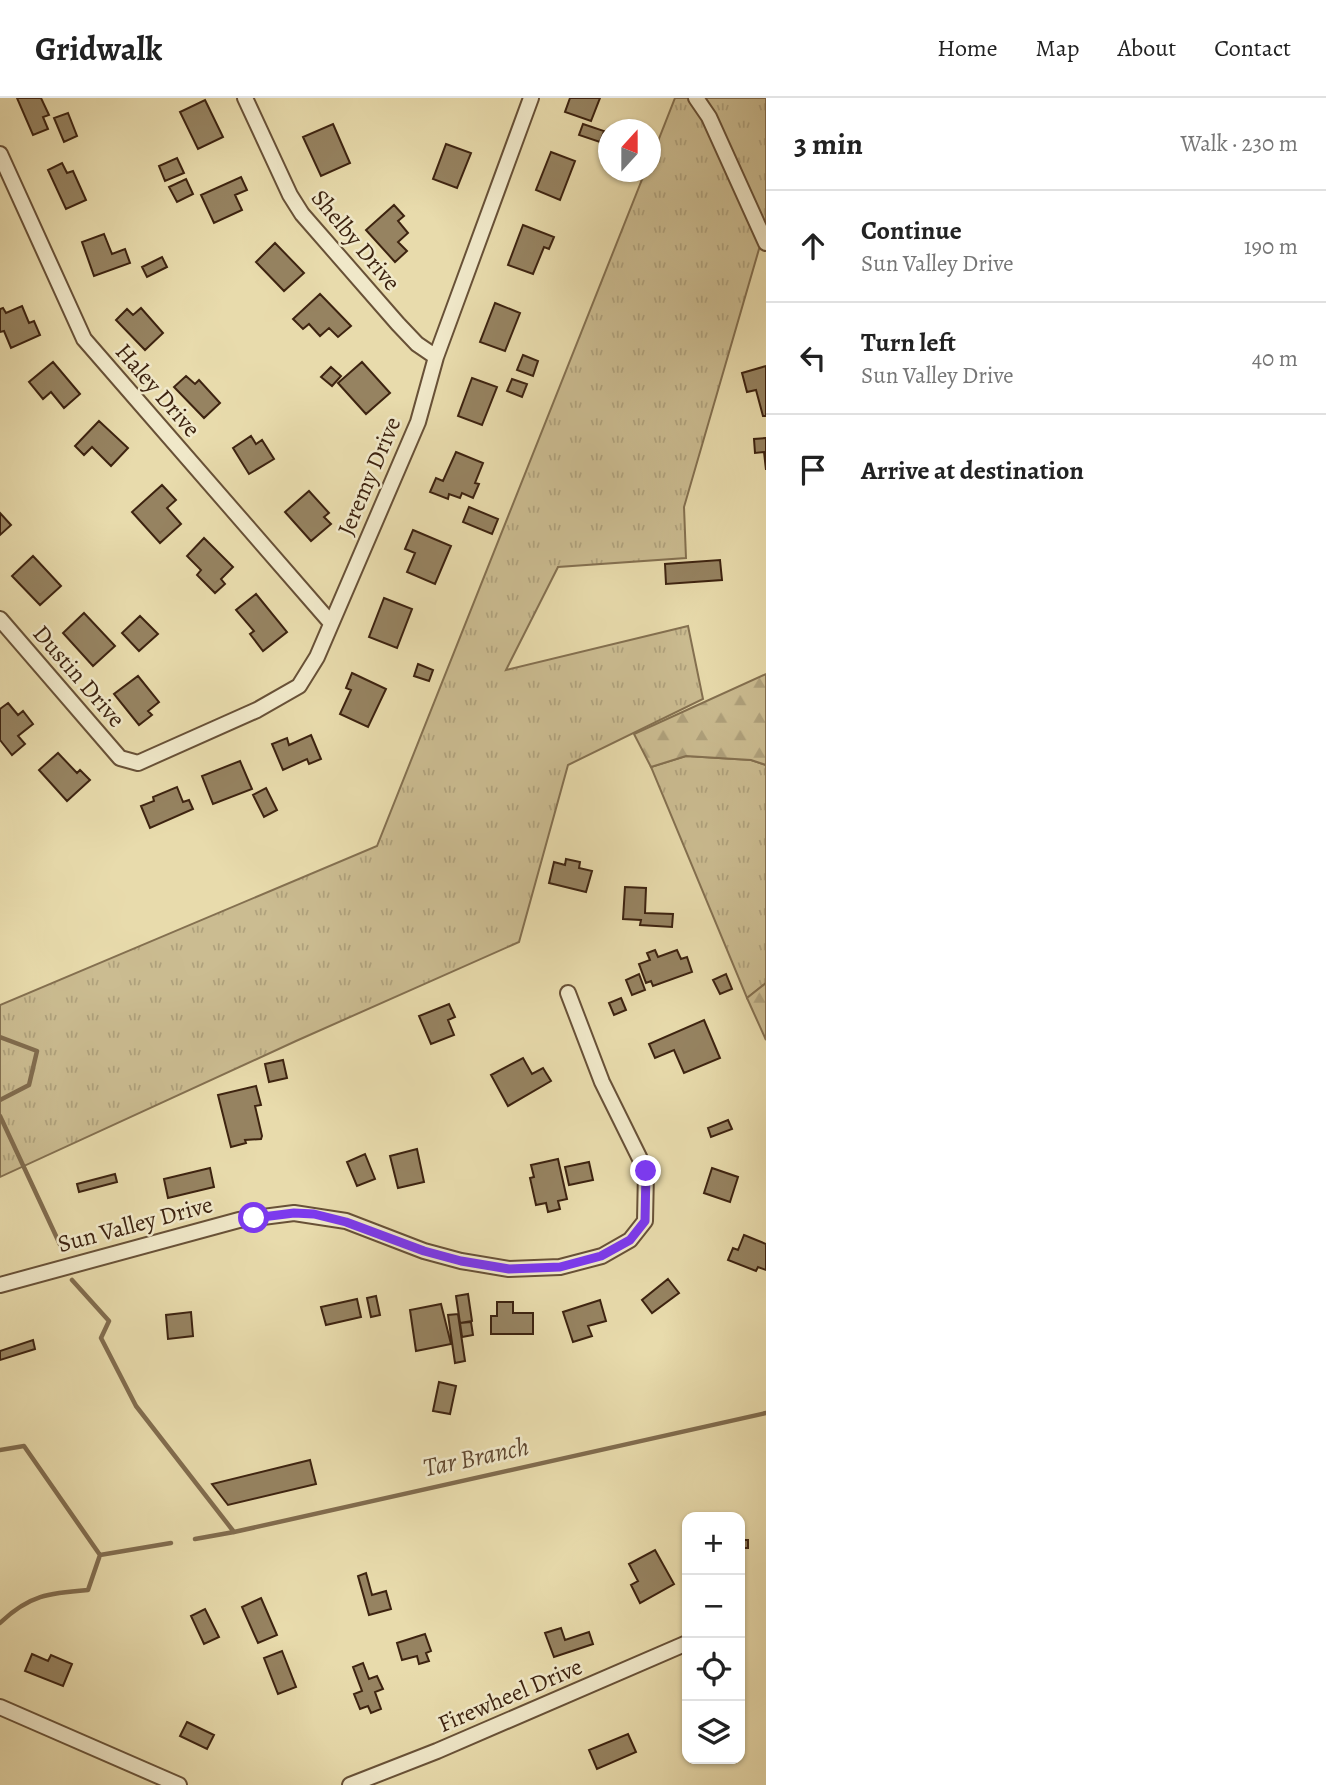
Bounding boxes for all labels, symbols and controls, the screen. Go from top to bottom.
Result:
text: Gridwalk [35,26,162,71]
text: Home [937,32,998,64]
text: Map [1036,32,1080,64]
text: About [1118,32,1176,64]
text: Contact [1214,32,1291,64]
north arrow [598,119,661,182]
text: 3 min [794,124,863,164]
text: Walk · 230 m [1181,128,1298,159]
street label: Shelby Drive [304,183,408,297]
text: Continue [861,213,962,248]
icon: ahead [794,227,832,265]
text: 190 m [1244,231,1298,262]
text: Sun Valley Drive [861,248,1014,279]
text: Turn left [861,325,956,360]
street label: Haley Drive [108,336,208,444]
icon: left [794,339,832,377]
text: 40 m [1252,343,1298,374]
text: Sun Valley Drive [861,360,1014,391]
street label: Jeremy Drive [330,412,408,540]
icon: arrive [794,451,832,489]
text: Arrive at destination [861,453,1084,488]
street label: Dustin Drive [26,618,132,734]
route end [630,1155,661,1186]
street label: Sun Valley Drive [54,1188,216,1260]
route start [238,1202,269,1233]
water label: Tar Branch [420,1429,532,1485]
map controls [682,1512,745,1764]
button: + [682,1512,745,1575]
button: − [682,1575,745,1638]
button: locate [682,1638,745,1701]
street label: Firewheel Drive [433,1650,587,1740]
button: layers [682,1701,745,1764]

